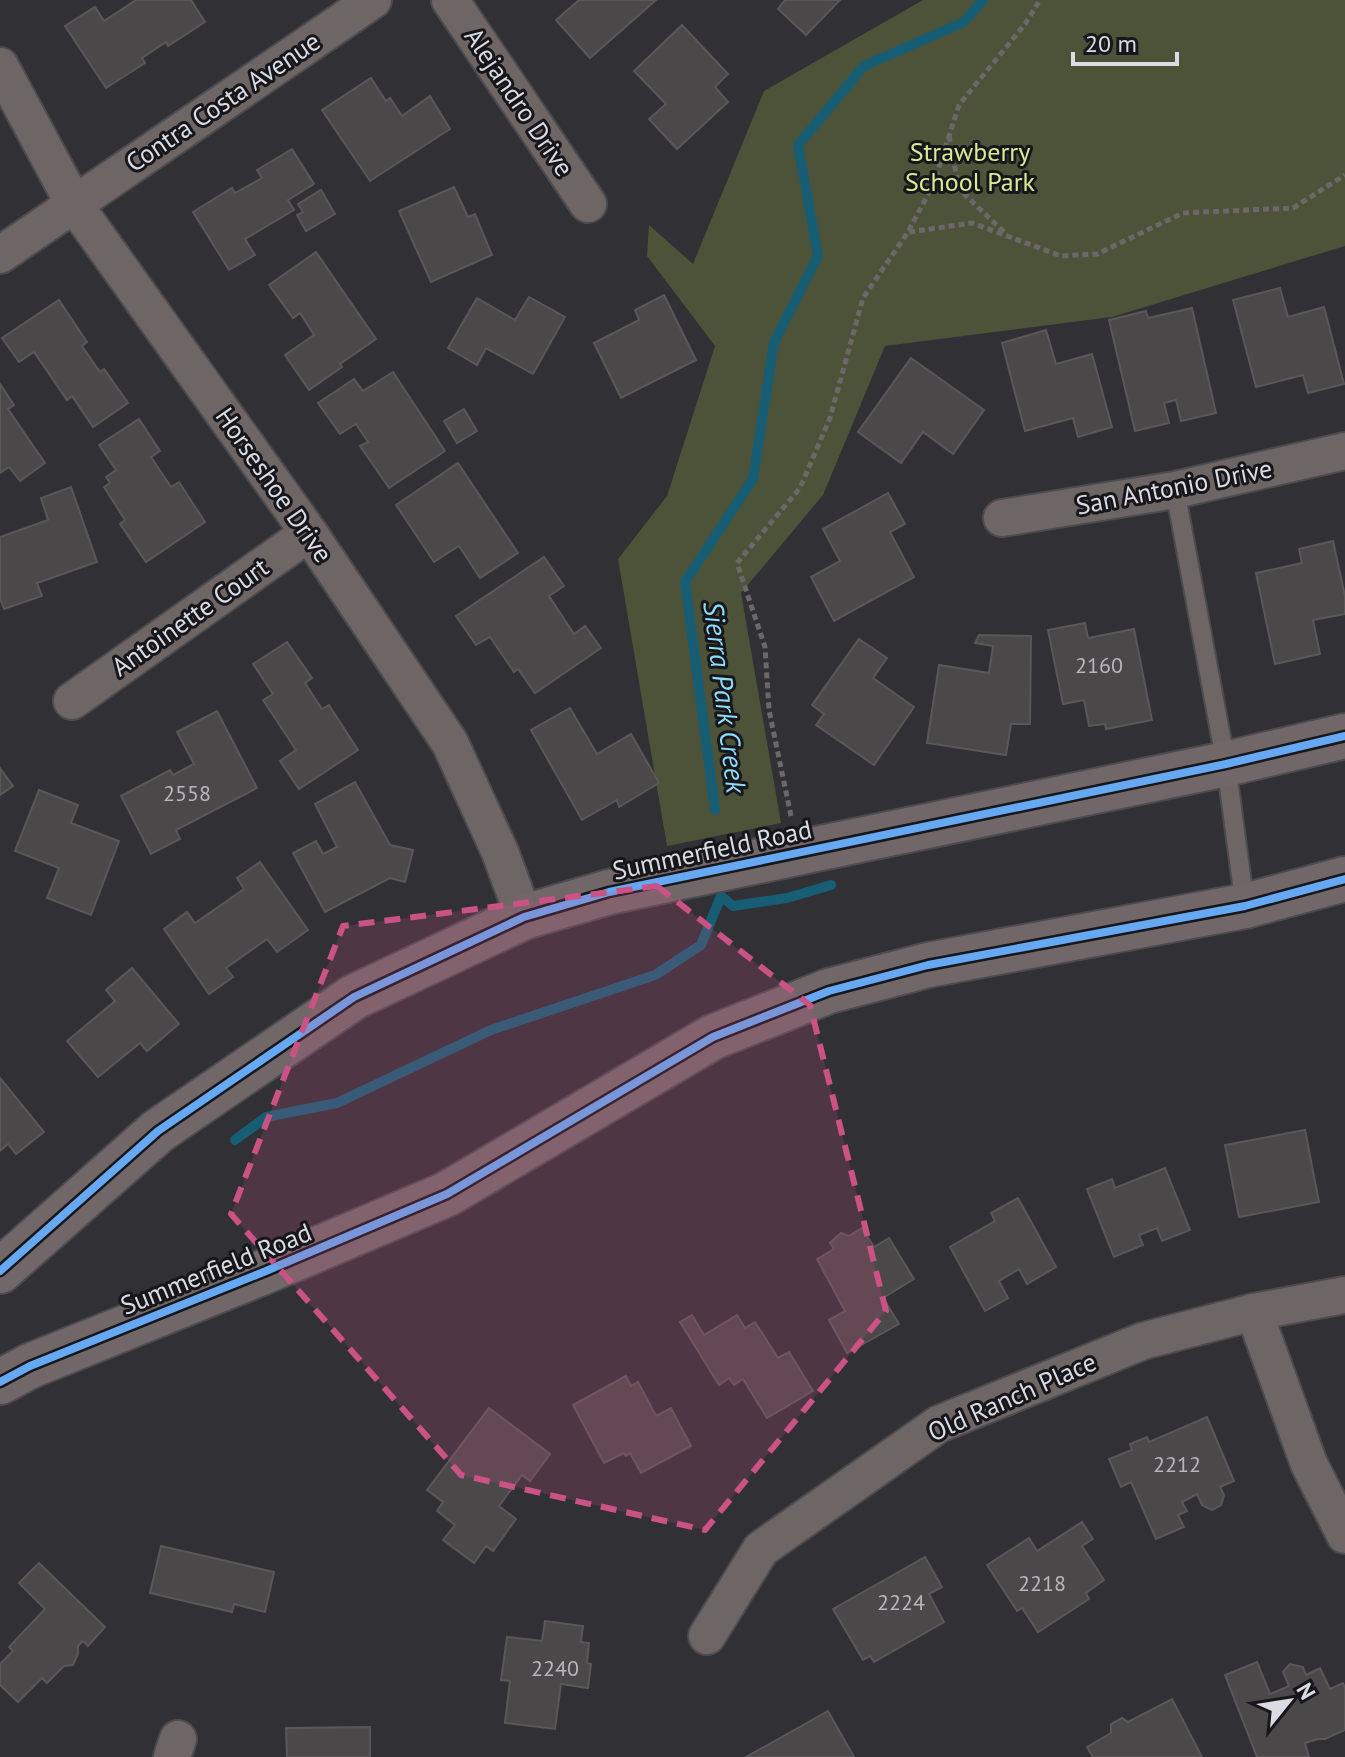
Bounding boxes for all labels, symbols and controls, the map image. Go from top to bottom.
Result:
scale bar [1073,16,1177,66]
street label: Alejandro Drive [458,21,581,182]
street label: Contra Costa Avenue [119,24,326,179]
text: 20 m [1085,28,1137,59]
park label: Strawberry School Park [905,135,1036,198]
street label: Horseshoe Drive [209,401,340,569]
street label: San Antonio Drive [1073,451,1275,522]
street label: Antoinette Court [105,550,275,683]
water label: Sierra Park Creek [695,599,756,796]
house number: 2160 [1075,651,1123,679]
house number: 2558 [163,779,211,807]
street label: Summerfield Road [609,812,815,887]
street label: Summerfield Road [116,1215,316,1322]
street label: Old Ranch Place [922,1345,1101,1448]
house number: 2212 [1153,1450,1201,1478]
house number: 2218 [1018,1569,1066,1597]
house number: 2224 [877,1588,925,1616]
house number: 2240 [531,1654,579,1682]
north arrow [1249,1661,1329,1741]
text: N [1291,1678,1322,1704]

